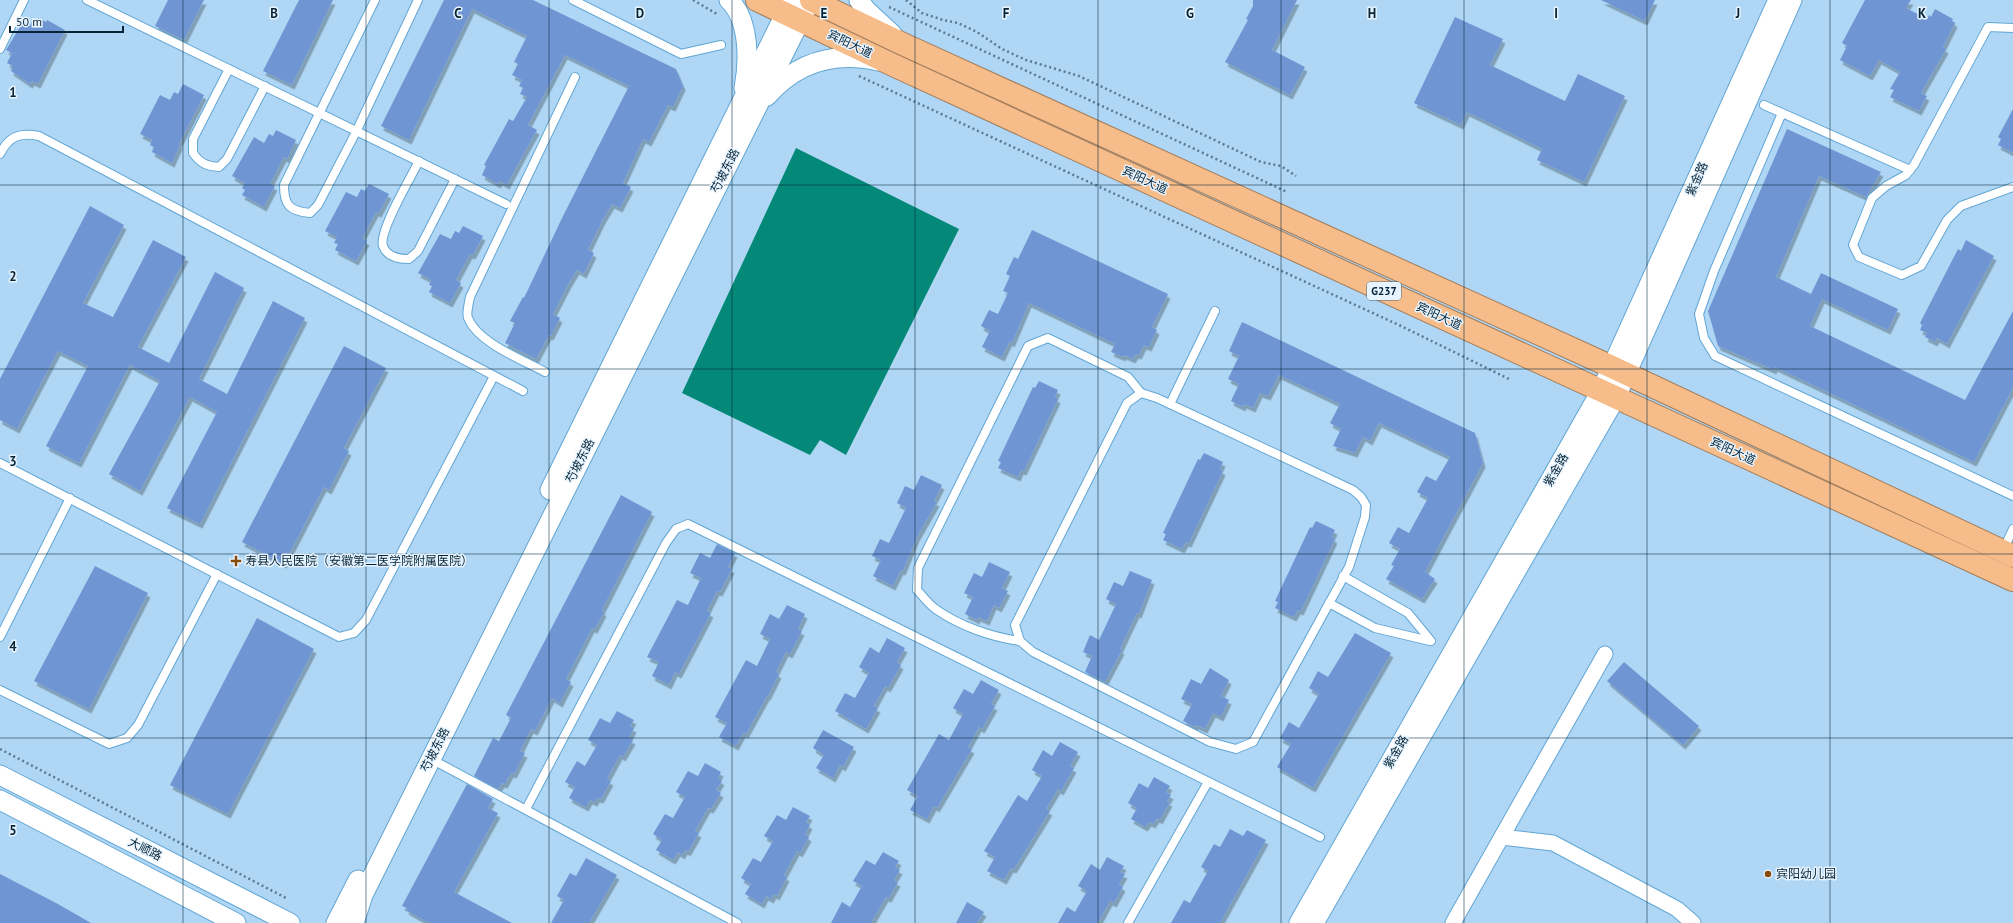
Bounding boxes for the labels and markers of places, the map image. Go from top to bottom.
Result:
place label: 寿县人民医院（安徽第二医学院附属医院） [245,553,473,568]
marker: 寿县人民医院（安徽第二医学院附属医院） [230,555,242,567]
place label: 宾阳幼儿园 [1776,866,1836,881]
marker: 宾阳幼儿园 [1763,869,1773,879]

